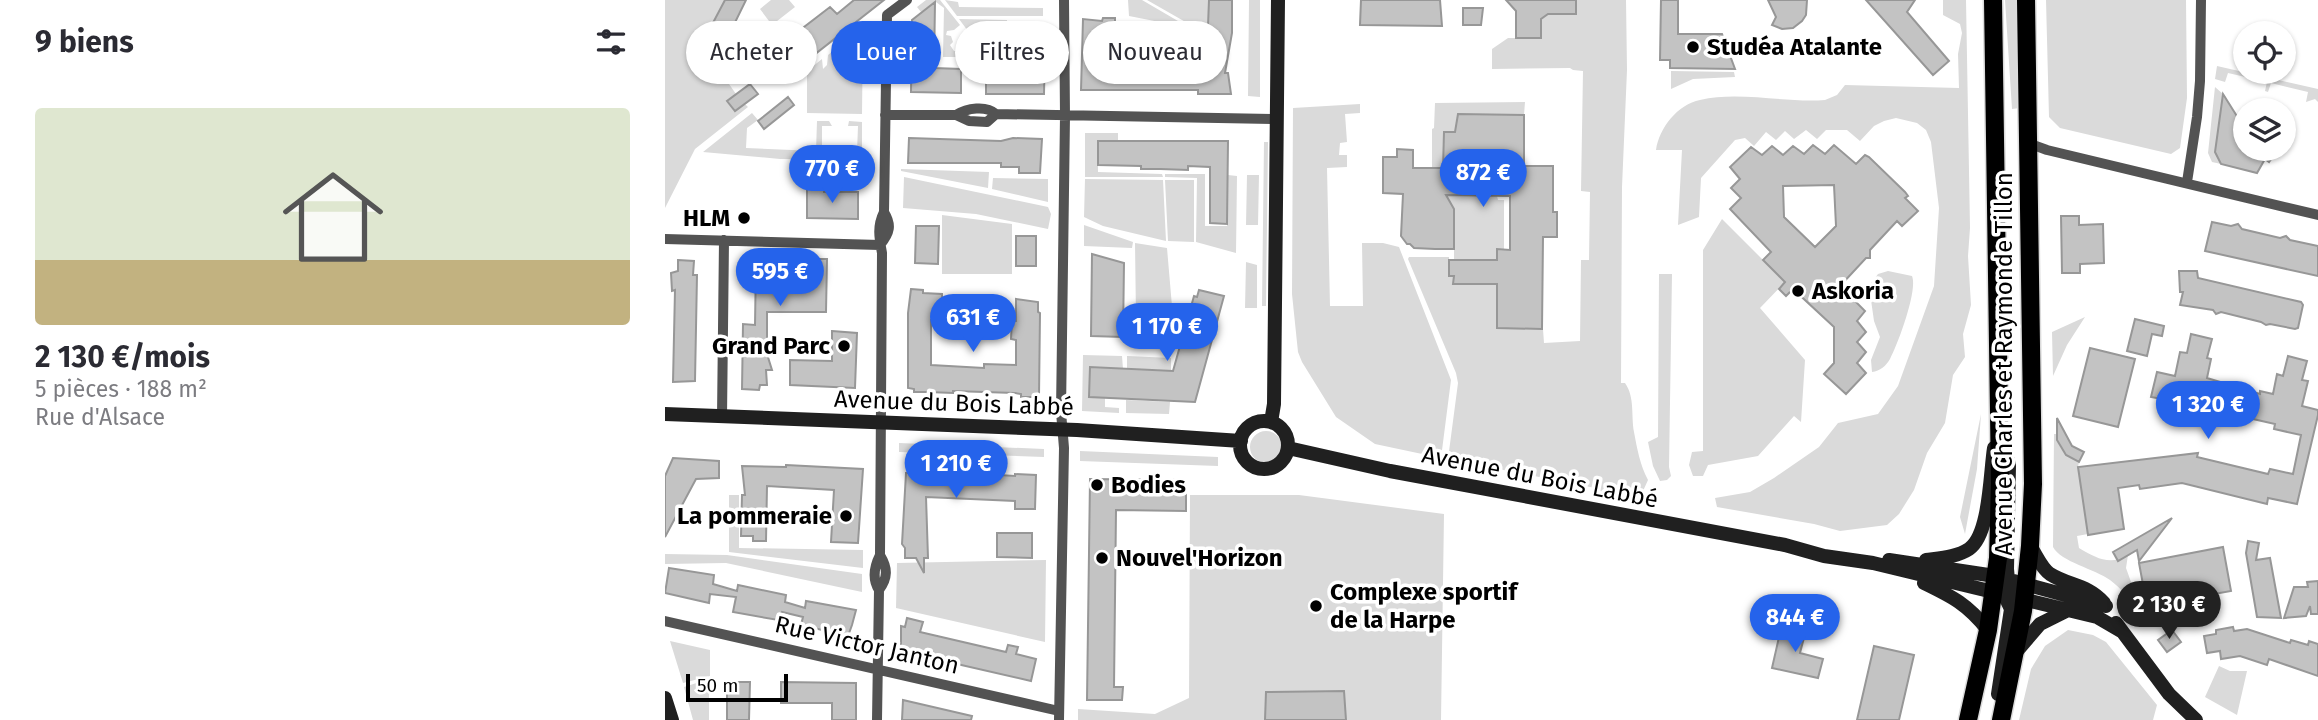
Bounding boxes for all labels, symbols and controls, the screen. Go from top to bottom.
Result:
chip: Acheter [686,21,817,84]
chip: Louer [831,21,941,84]
chip: Filtres [955,21,1069,84]
chip: Nouveau [1083,21,1227,84]
map controls [2233,21,2296,161]
button: locate [2233,21,2296,84]
icon: filters [592,23,630,61]
text: 9 biens [35,24,134,60]
place label: Studéa Atalante [1707,33,1882,61]
marker: Studéa Atalante [1685,39,1701,55]
button: layers [2233,98,2296,161]
pin: 770 € [783,146,881,205]
pin: 872 € [1434,150,1532,209]
icon: home [270,154,396,280]
text: 770 € [805,154,859,182]
text: 872 € [1456,158,1510,186]
street label: Avenue Charles et Raymonde Tillon [1990,172,2018,556]
place label: HLM [683,204,730,232]
marker: HLM [736,210,752,226]
pin: 595 € [731,248,829,308]
text: 595 € [752,257,808,285]
place label: Askoria [1811,277,1894,305]
marker: Askoria [1790,283,1806,299]
pin: 631 € [924,294,1022,354]
text: 631 € [946,303,1000,331]
pin: 1 170 € [1102,304,1232,363]
text: 1 170 € [1132,312,1202,340]
place label: Grand Parc [712,332,830,360]
marker: Grand Parc [836,338,852,354]
text: 2 130 €/mois [35,339,210,375]
text: 5 pièces · 188 m² [35,375,207,403]
pin: 1 320 € [2143,382,2273,441]
street label: Avenue du Bois Labbé [834,385,1074,421]
text: 1 320 € [2172,390,2244,418]
text: Rue d'Alsace [35,403,165,431]
pin: 1 210 € [891,440,1021,500]
street label: Avenue du Bois Labbé [1420,440,1660,514]
text: 1 210 € [921,449,991,477]
place label: Bodies [1111,471,1186,499]
marker: Bodies [1089,477,1105,493]
place label: La pommeraie [677,502,832,530]
marker: La pommeraie [838,508,854,524]
place label: Nouvel'Horizon [1116,544,1283,572]
marker: Nouvel'Horizon [1094,550,1110,566]
place label: Complexe sportif de la Harpe [1330,578,1519,634]
pin: 2 130 € [2104,582,2234,641]
text: 2 130 € [2133,590,2205,618]
pin: 844 € [1746,594,1844,654]
marker: Complexe sportif de la Harpe [1308,598,1324,614]
text: 844 € [1766,603,1824,631]
street label: Rue Victor Janton [772,610,962,680]
scale bar [686,671,787,703]
text: 50 m [697,674,738,697]

